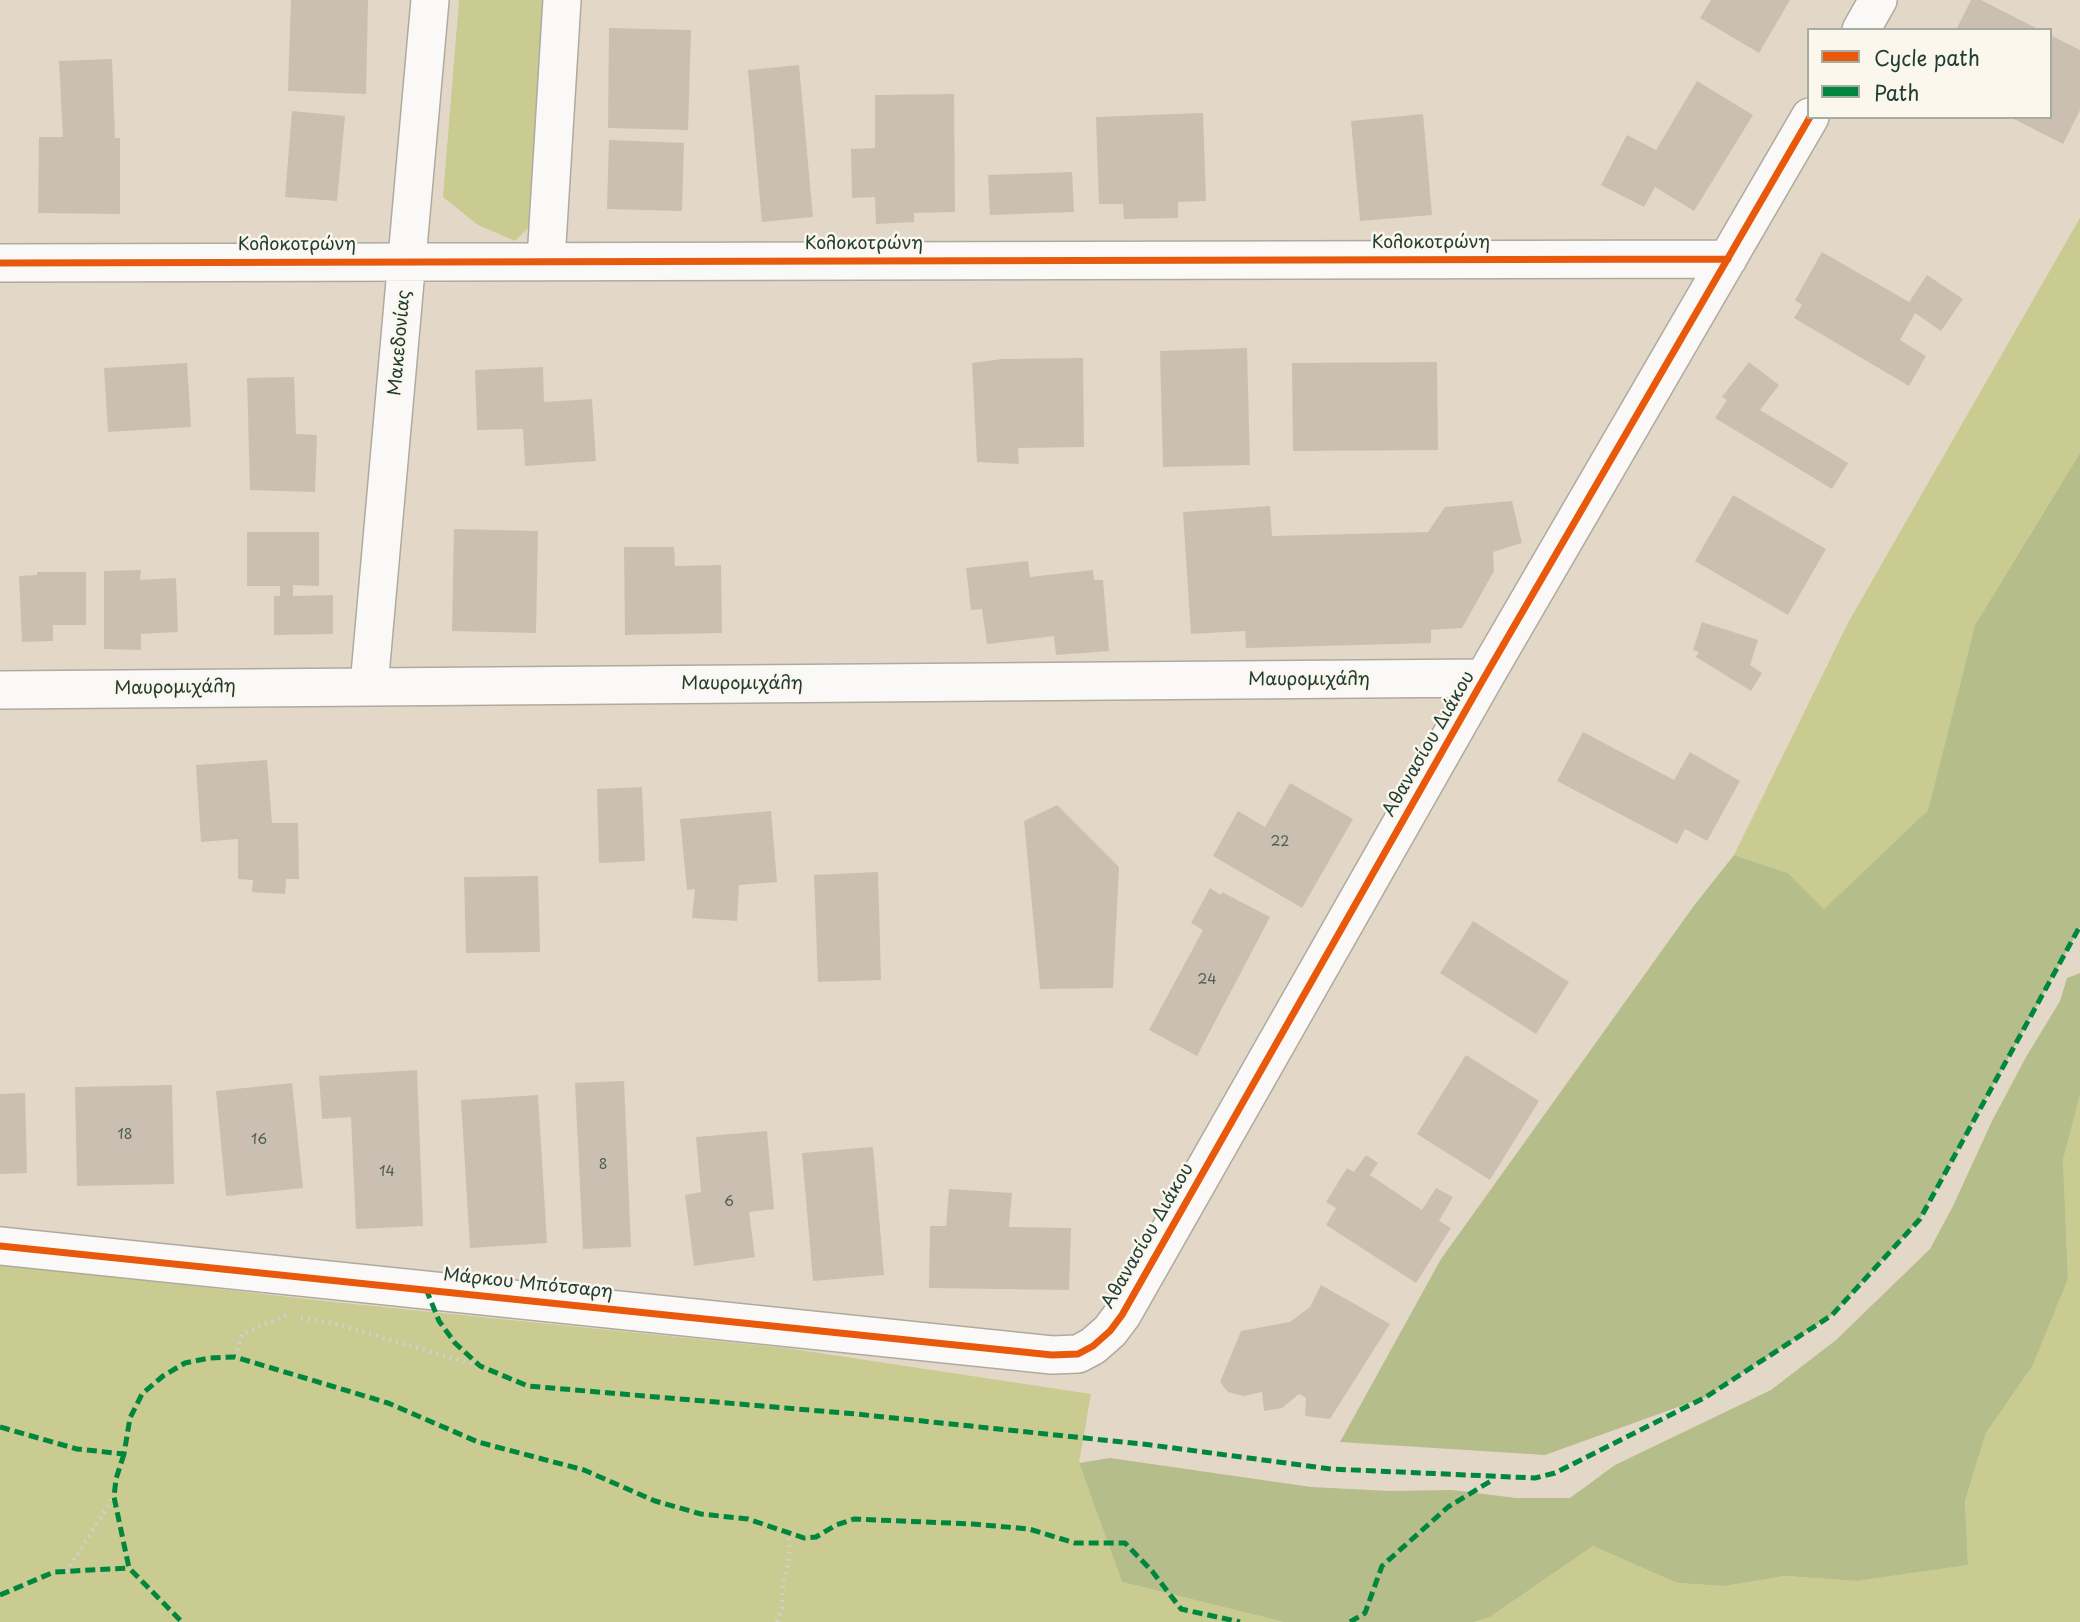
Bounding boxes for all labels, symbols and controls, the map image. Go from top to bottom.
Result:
legend [1807,28,2052,119]
text: Cycle path [1874,41,1980,73]
text: Path [1874,76,1919,108]
street label: Κολοκοτρώνη [1372,232,1490,254]
street label: Κολοκοτρώνη [805,233,923,255]
street label: Κολοκοτρώνη [238,234,356,256]
street label: Μακεδονίας [385,289,415,397]
street label: Αθανασίου Διάκου [1379,667,1479,821]
street label: Μαυρομιχάλη [1248,669,1370,691]
street label: Μαυρομιχάλη [681,673,803,695]
street label: Μαυρομιχάλη [114,676,236,700]
house number: 22 [1271,834,1289,850]
house number: 24 [1198,972,1216,988]
house number: 18 [117,1127,133,1143]
house number: 16 [251,1132,267,1148]
house number: 8 [599,1157,607,1173]
street label: Αθανασίου Διάκου [1098,1159,1198,1313]
house number: 14 [379,1164,395,1180]
house number: 6 [724,1194,734,1210]
street label: Μάρκου Μπότσαρη [442,1264,614,1304]

